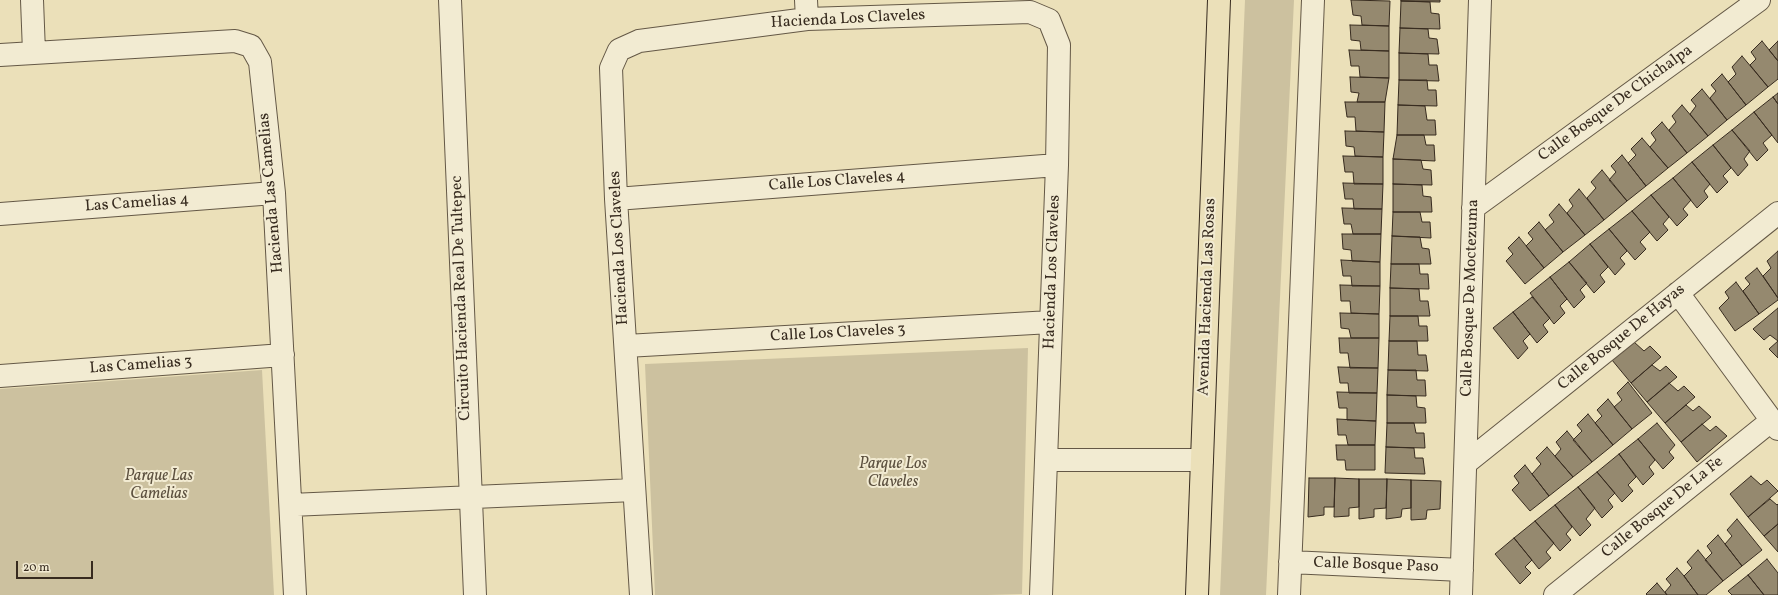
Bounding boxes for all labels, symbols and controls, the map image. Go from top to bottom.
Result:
street label: Hacienda Los Claveles [770,6,926,34]
street label: Calle Bosque De Chichalpa [1535,42,1697,166]
street label: Hacienda Las Camelias [255,112,289,274]
street label: Calle Los Claveles 4 [768,168,906,196]
street label: Hacienda Los Claveles [606,170,634,326]
street label: Circuito Hacienda Real De Tultepec [448,175,476,421]
street label: Las Camelias 4 [84,191,190,217]
street label: Hacienda Los Claveles [1041,194,1065,350]
street label: Avenida Hacienda Las Rosas [1195,198,1221,396]
street label: Calle Bosque De Moctezuma [1458,199,1484,397]
street label: Calle Bosque De Hayas [1555,281,1689,395]
street label: Calle Los Claveles 3 [770,321,906,347]
street label: Las Camelias 3 [89,353,193,379]
street label: Calle Bosque De La Fe [1598,453,1728,563]
park label: Parque Los Claveles [859,455,927,493]
park label: Parque Las Camelias [125,467,193,505]
scale bar [18,553,95,579]
street label: Calle Bosque Paso [1313,554,1439,578]
text: 20 m [23,560,50,576]

